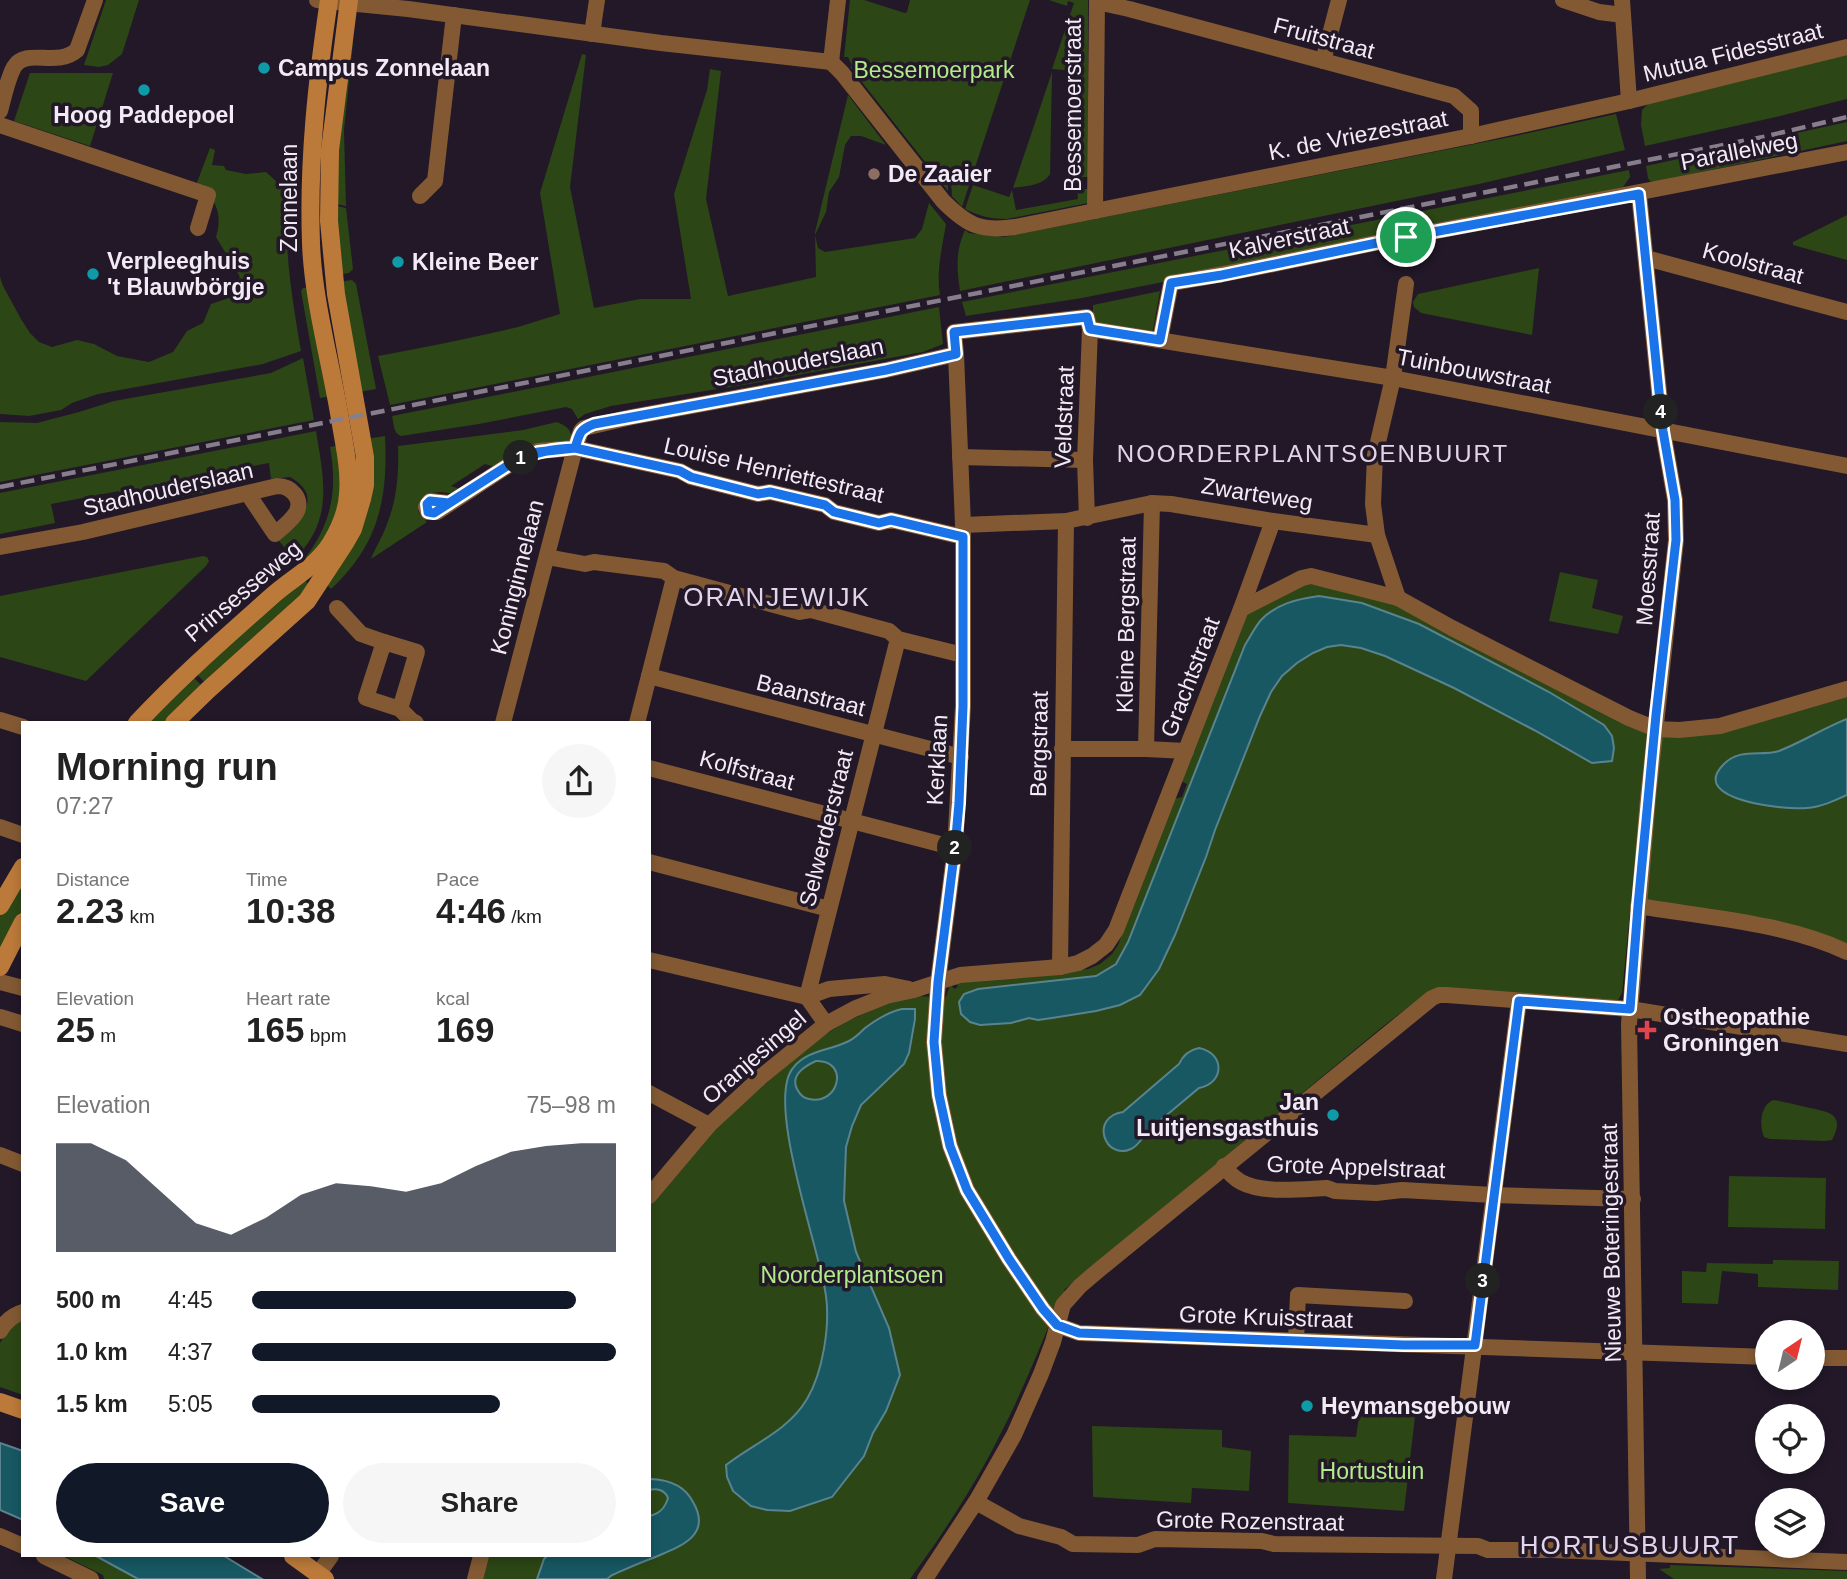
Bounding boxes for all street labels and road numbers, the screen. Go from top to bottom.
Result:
street label: Fruitstraat [1271,12,1378,64]
street label: Bessemoerstraat [1060,17,1086,192]
street label: Mutua Fidesstraat [1641,17,1826,87]
street label: K. de Vriezestraat [1266,105,1450,165]
street label: Parallelweg [1678,127,1800,175]
street label: Zonnelaan [276,144,302,252]
street label: Kalverstraat [1226,212,1352,263]
street label: Koolstraat [1700,237,1807,289]
street label: Stadhouderslaan [710,333,886,391]
street label: Tuinbouwstraat [1395,343,1554,399]
street label: Veldstraat [1049,365,1079,469]
street label: Louise Henriettestraat [661,432,887,508]
street label: Stadhouderslaan [80,457,256,521]
street label: Zwarteweg [1199,472,1315,516]
street label: Koninginnelaan [485,497,549,657]
street label: Moesstraat [1631,511,1665,627]
street label: Prinsesseweg [180,535,306,647]
street label: Kleine Bergstraat [1111,536,1141,713]
street label: Grachtstraat [1155,613,1225,741]
street label: Baanstraat [754,669,869,721]
street label: Bergstraat [1025,690,1053,797]
street label: Kerklaan [922,714,952,806]
street label: Kolfstraat [697,745,798,795]
street label: Selwerderstraat [794,746,858,909]
street label: Oranjesingel [697,1005,811,1109]
street label: Nieuwe Boteringestraat [1596,1123,1626,1363]
street label: Grote Appelstraat [1266,1151,1446,1183]
street label: Grote Kruisstraat [1179,1301,1354,1333]
street label: Grote Rozenstraat [1156,1506,1345,1536]

